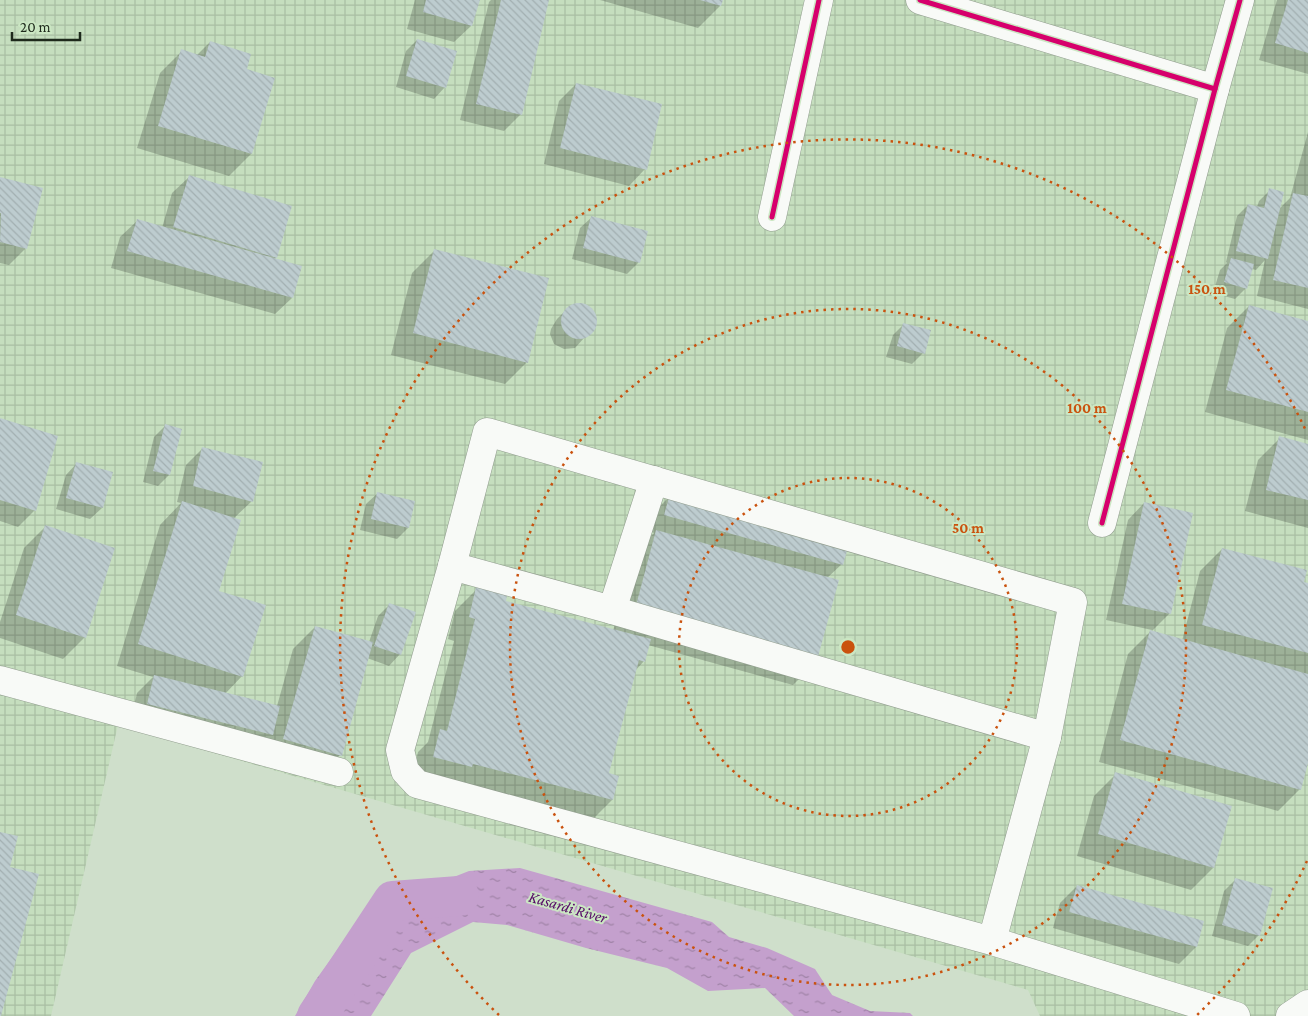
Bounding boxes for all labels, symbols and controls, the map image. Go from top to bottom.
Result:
scale bar [12,10,80,42]
text: 20 m [20,19,51,35]
text: 150 m [1188,281,1226,297]
text: 100 m [1067,400,1107,416]
text: 50 m [952,520,984,536]
centre of rings [839,638,857,656]
water label: Kasardi River [527,888,609,926]

